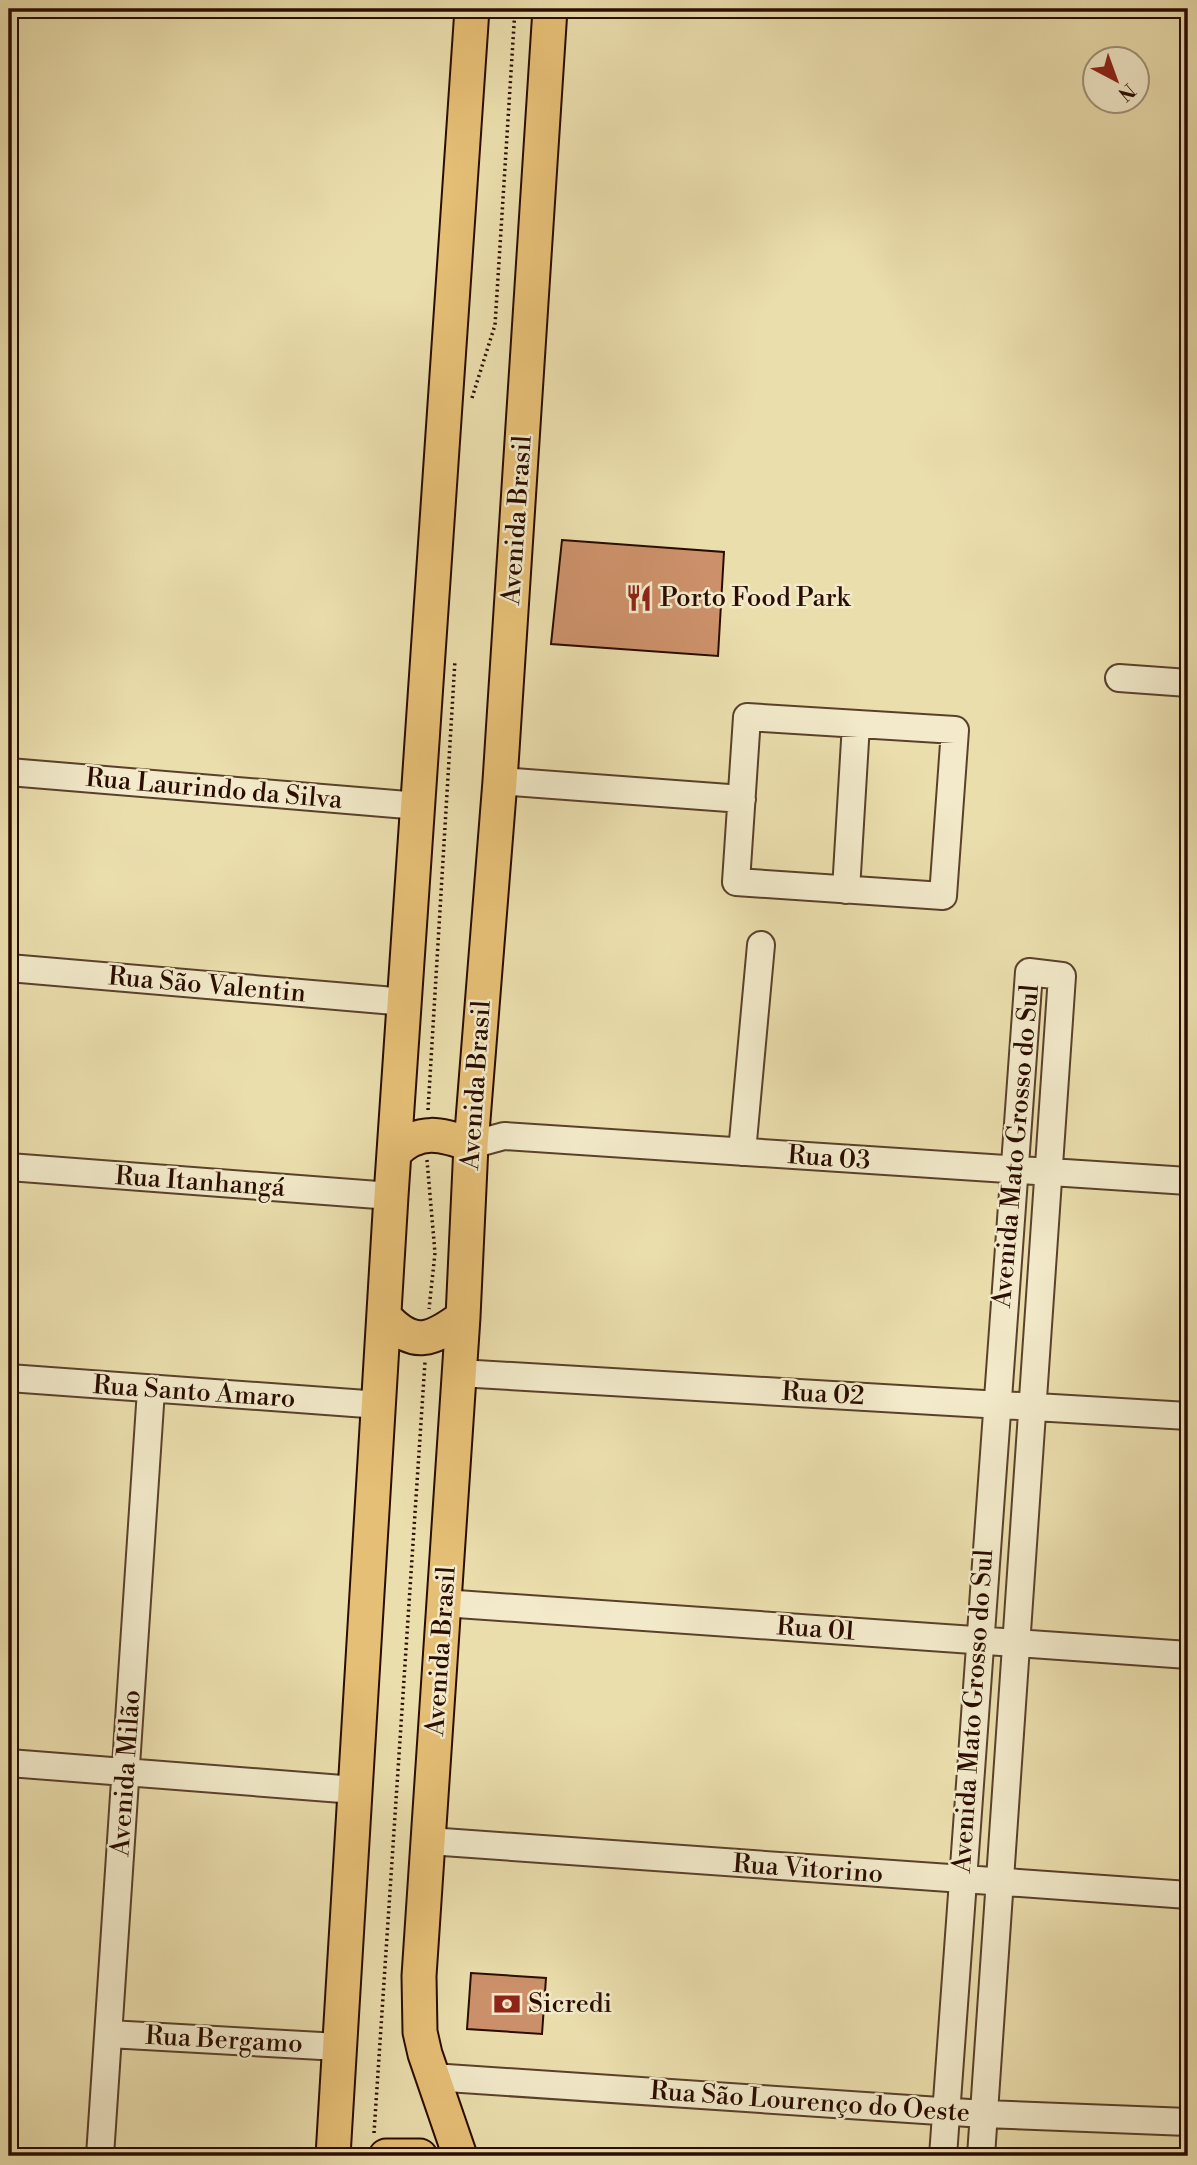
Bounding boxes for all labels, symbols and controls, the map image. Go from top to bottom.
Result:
north arrow [1082,46,1152,116]
text: N [1113,78,1140,106]
street label: Avenida Brasil [495,434,539,607]
place label: Porto Food Park [660,582,852,614]
restaurant icon: Porto Food Park [624,583,654,613]
street label: Rua Laurindo da Silva [84,762,345,816]
street label: Rua São Valentin [107,960,307,1010]
street label: Avenida Mato Grosso do Sul [986,983,1046,1310]
street label: Avenida Brasil [454,999,498,1172]
street label: Rua 03 [787,1139,871,1177]
street label: Rua Itanhangá [114,1160,287,1204]
street label: Rua Santo Amaro [92,1369,296,1415]
street label: Rua 02 [781,1376,865,1412]
street label: Avenida Mato Grosso do Sul [946,1548,1000,1875]
street label: Avenida Brasil [419,1565,463,1738]
street label: Rua 01 [776,1610,856,1648]
street label: Avenida Milão [104,1689,148,1858]
street label: Rua Vitorino [732,1848,884,1890]
place label: Sicredi [528,1988,612,2020]
bank icon: Sicredi [492,1989,522,2019]
street label: Rua Bergamo [144,2020,304,2060]
street label: Rua São Lourenço do Oeste [649,2075,971,2129]

